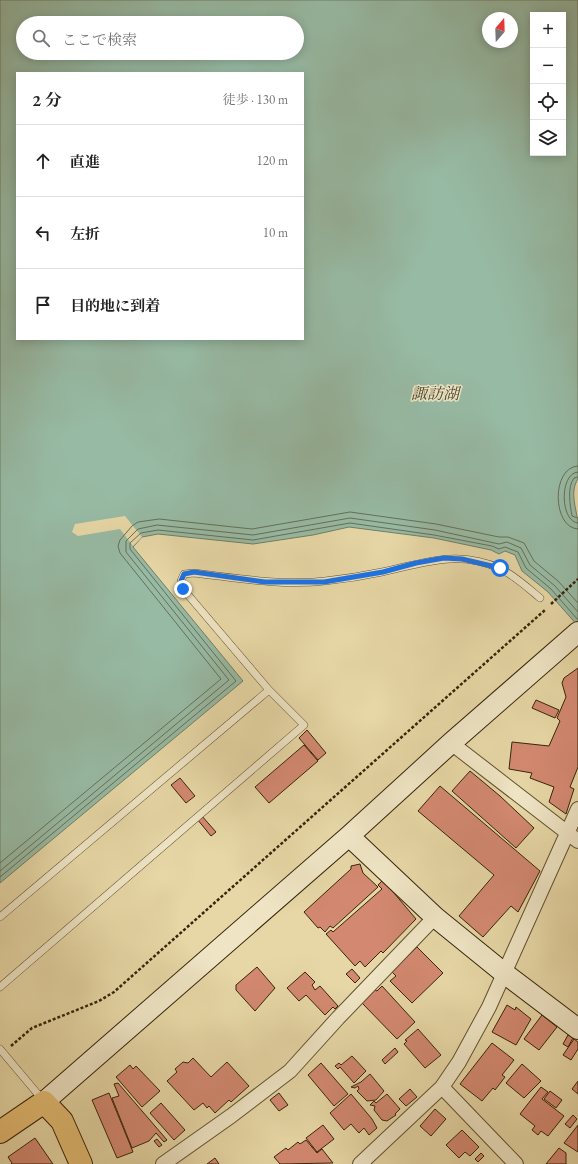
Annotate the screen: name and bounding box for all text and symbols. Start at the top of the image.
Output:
north arrow [482,12,518,48]
map controls [530,12,566,156]
button: + [530,12,566,48]
search box [16,16,304,60]
icon: search [30,27,52,49]
text: ここで検索 [62,30,137,49]
button: − [530,48,566,84]
button: locate [530,84,566,120]
text: 2 分 [32,89,62,111]
text: 徒歩 · 130 m [223,91,288,108]
button: layers [530,120,566,156]
icon: ahead [32,150,54,172]
text: 直進 [70,152,100,171]
text: 120 m [257,152,288,169]
icon: left [32,222,54,244]
text: 左折 [70,224,100,243]
text: 10 m [263,224,288,241]
icon: arrive [32,294,54,316]
text: 目的地に到着 [70,296,160,315]
water label: 諏訪湖 [411,383,462,404]
route start [491,559,509,577]
route end [174,580,192,598]

